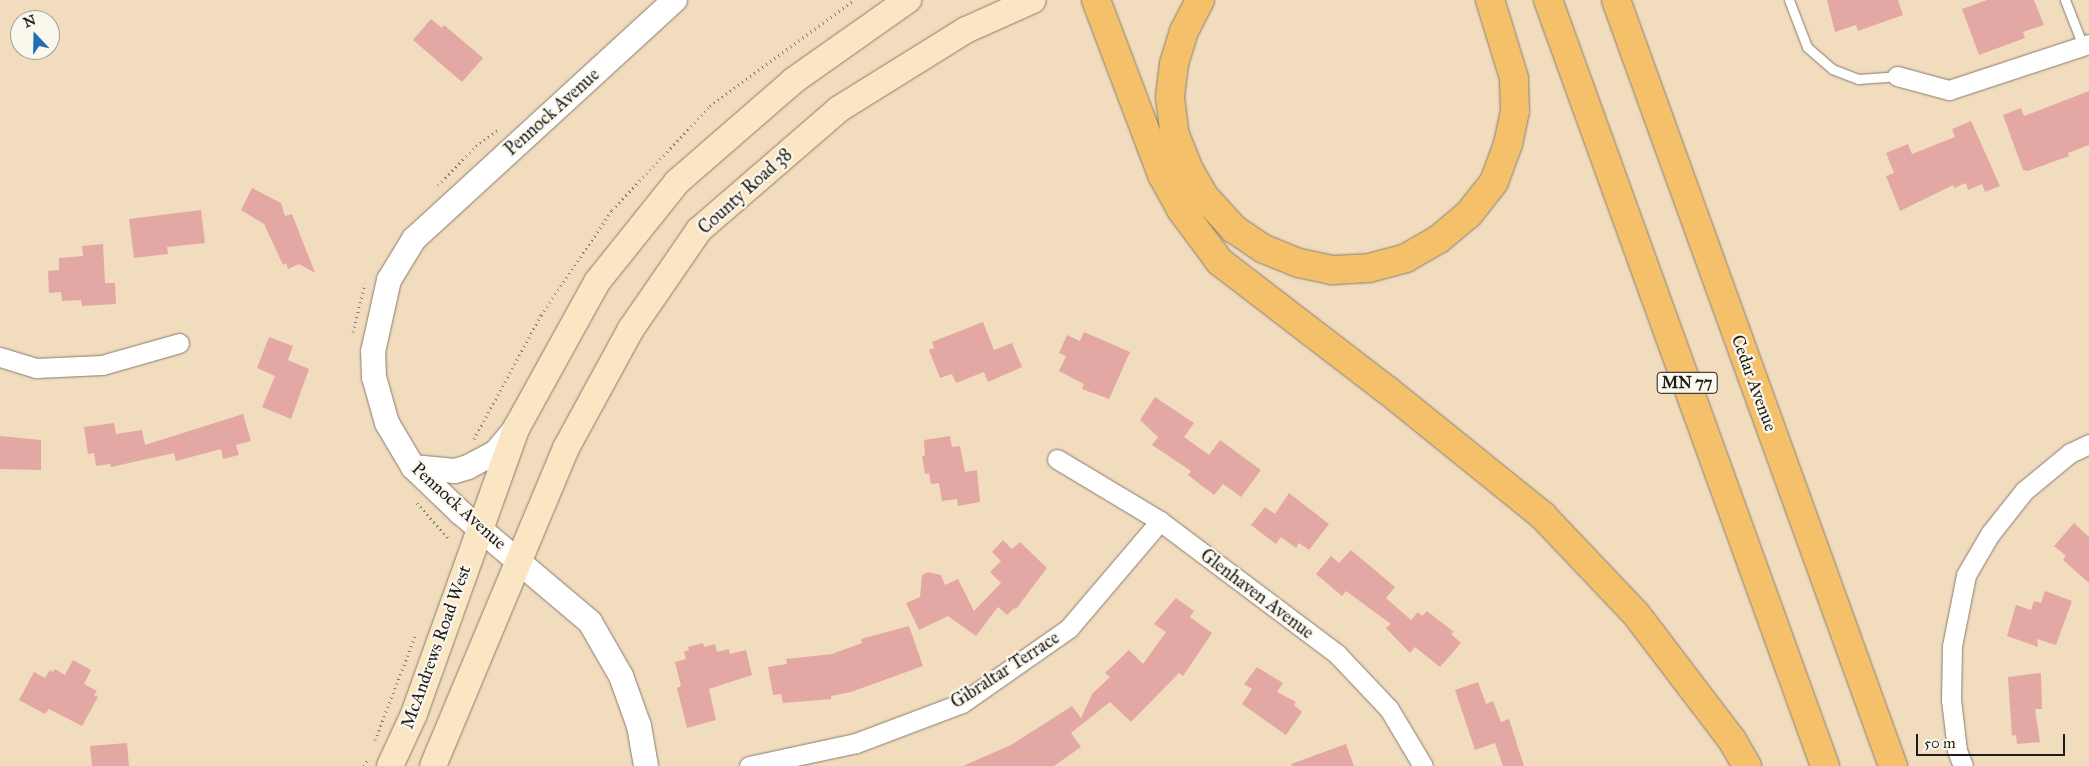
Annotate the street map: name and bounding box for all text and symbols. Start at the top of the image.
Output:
north arrow [10,10,60,60]
text: N [21,11,38,32]
street label: Pennock Avenue [500,64,604,160]
street label: County Road 38 [694,143,796,239]
street label: Cedar Avenue [1727,332,1781,434]
road number: MN 77 [1656,369,1718,396]
street label: Pennock Avenue [407,458,511,554]
street label: Glenhaven Avenue [1196,544,1318,644]
street label: McAndrews Road West [396,562,476,732]
street label: Gibraltar Terrace [947,627,1063,713]
scale bar [1919,724,2068,756]
text: 50 m [1924,734,1956,752]

